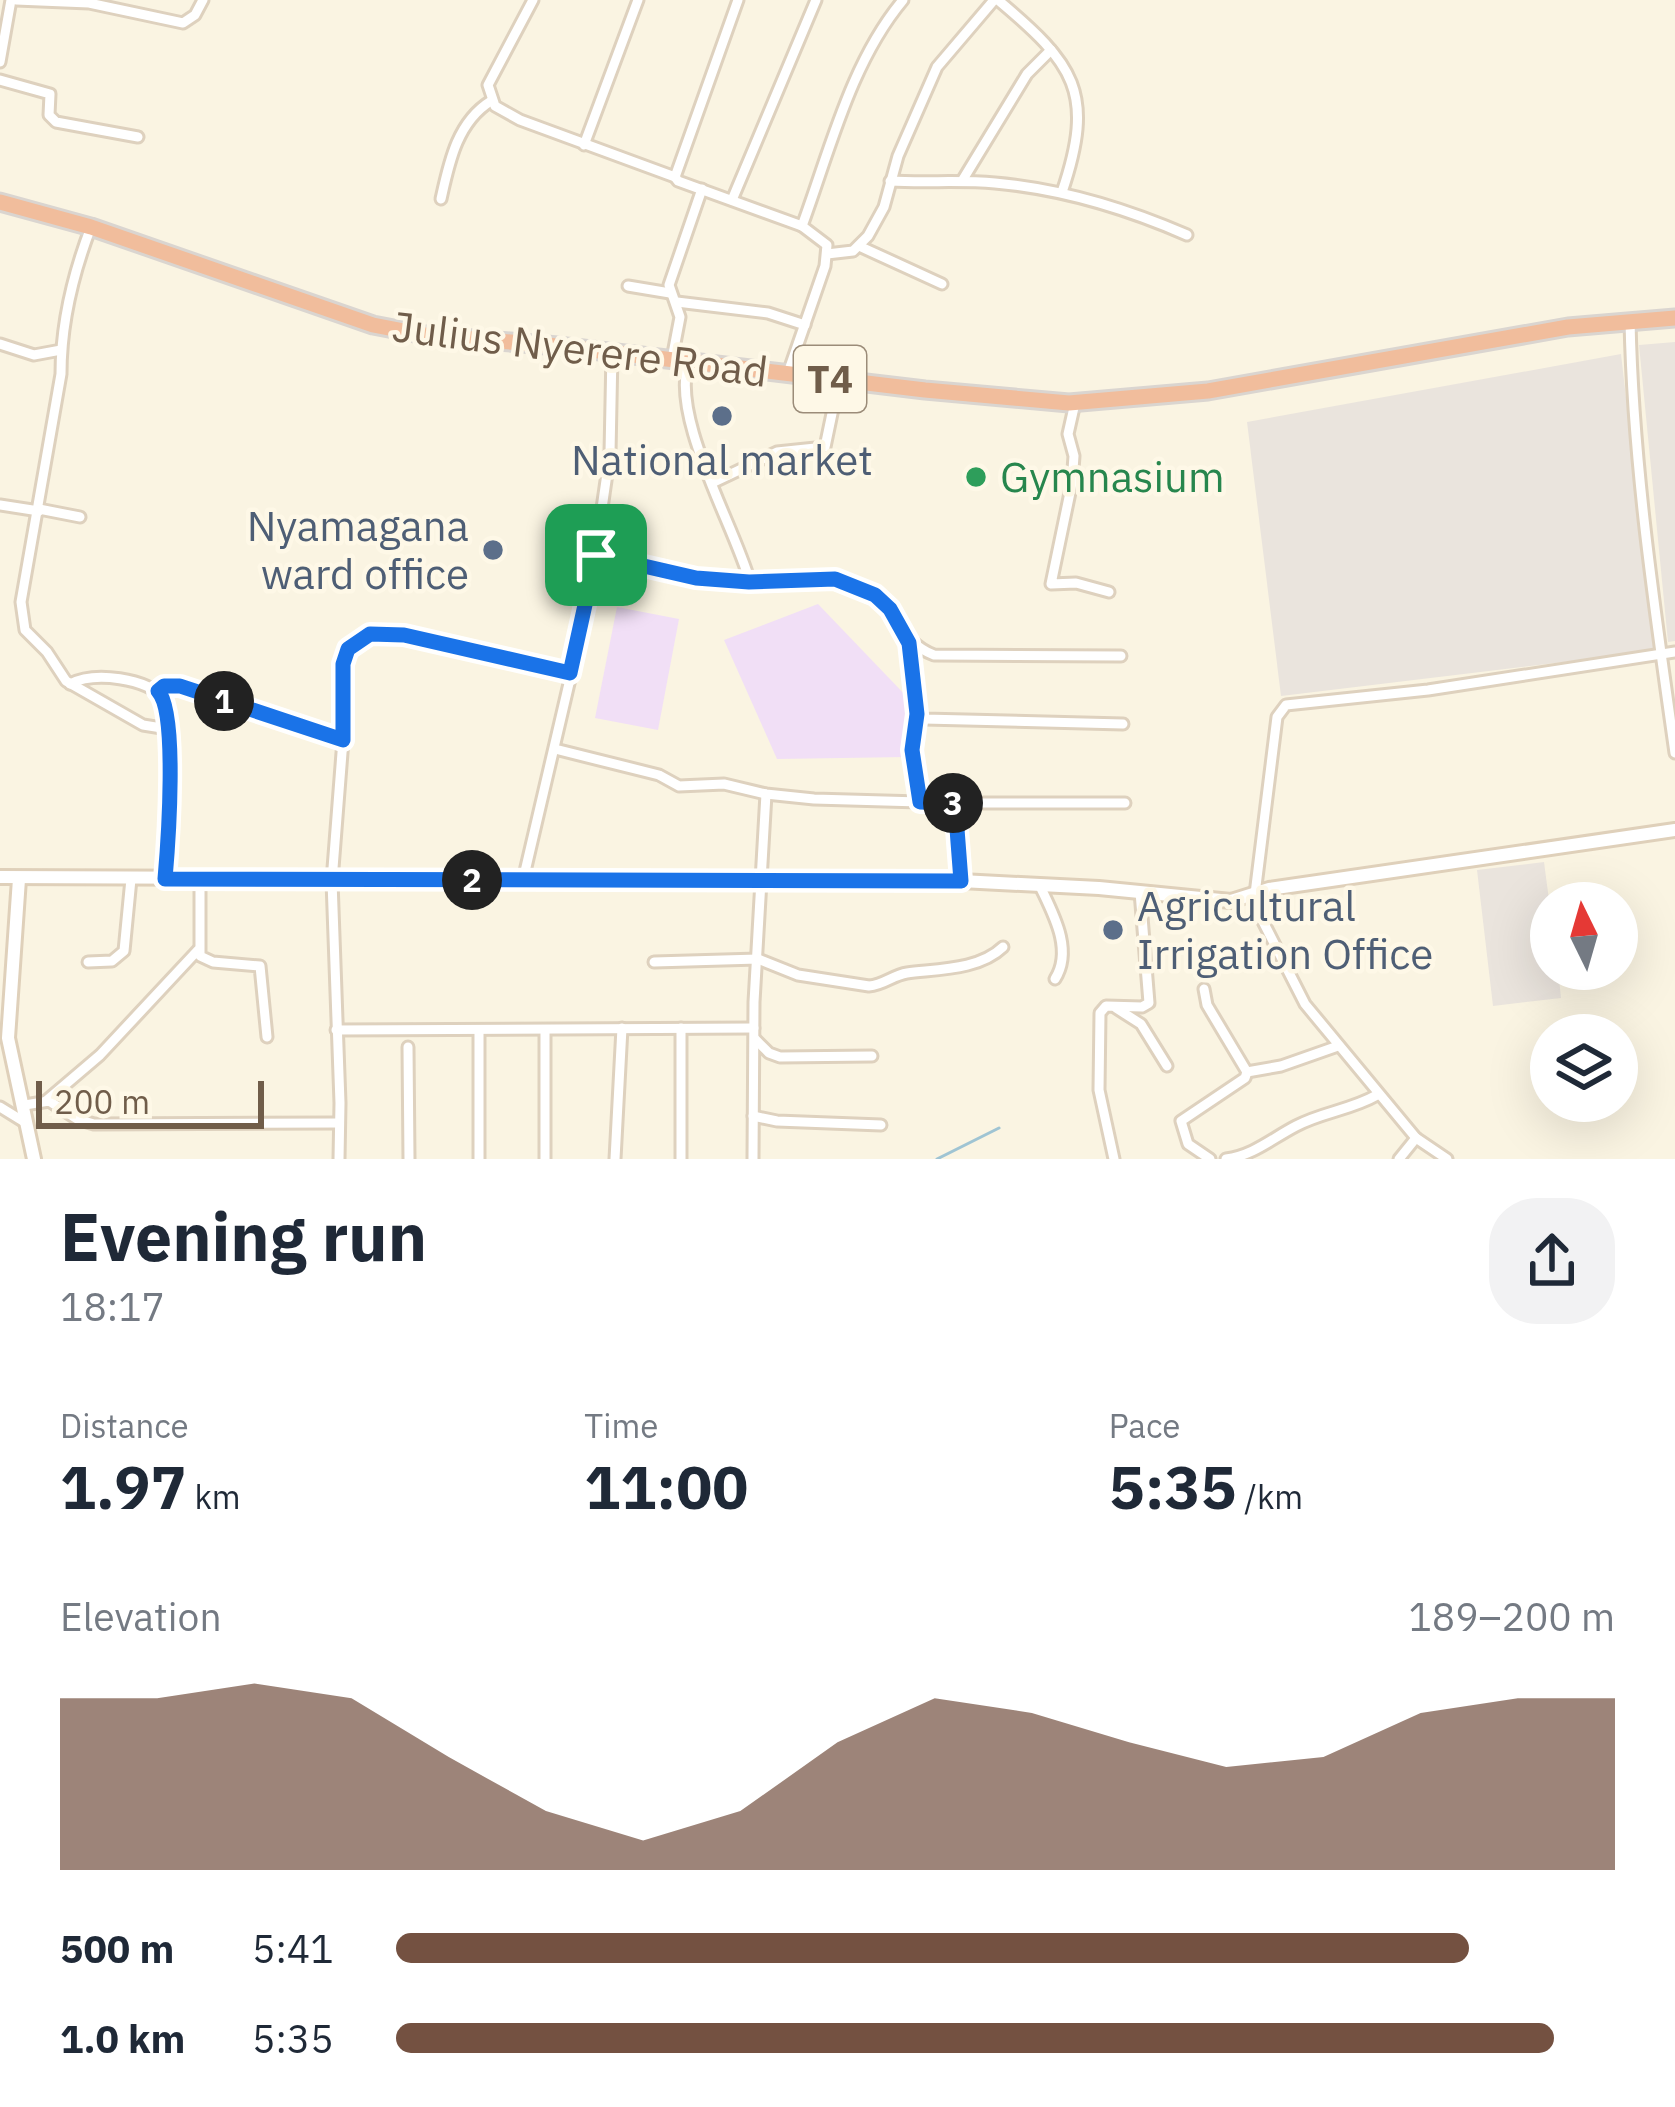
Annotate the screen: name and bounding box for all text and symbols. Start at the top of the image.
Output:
street label: Julius Nyerere Road [389,298,771,399]
road number: T4 [794,346,866,412]
marker: National market [709,403,735,429]
place label: National market [571,432,873,487]
place label: Gymnasium [1000,449,1225,504]
marker: Gymnasium [963,464,989,490]
place label: Nyamagana ward office [247,498,469,601]
pin [545,504,647,606]
icon: arrive [563,522,629,588]
marker: Nyamagana ward office [480,537,506,563]
pin: 1 [194,671,254,731]
text: 1 [214,679,234,722]
pin: 3 [923,773,983,833]
text: 3 [943,781,963,824]
pin: 2 [442,850,502,910]
text: 2 [462,858,482,901]
place label: Agricultural Irrigation Office [1137,878,1433,981]
north arrow [1530,882,1638,990]
map controls [1530,882,1638,1122]
marker: Agricultural Irrigation Office [1100,917,1126,943]
button: layers [1530,1014,1638,1122]
scale bar [36,1075,264,1128]
text: 200 m [54,1080,150,1123]
text: Evening run [60,1193,427,1279]
button: share [1489,1198,1615,1324]
text: 18:17 [60,1281,165,1332]
text: Distance [60,1404,189,1447]
text: Time [584,1404,658,1447]
text: Pace [1109,1404,1180,1447]
text: 1.97 [60,1447,187,1526]
text: 11:00 [584,1447,748,1526]
text: 5:35 [1109,1447,1236,1526]
text: km [187,1475,241,1518]
text: /km [1236,1475,1303,1518]
text: Elevation [60,1591,222,1642]
text: 189–200 m [1408,1591,1615,1642]
text: 500 m [60,1923,174,1974]
text: 5:41 [252,1923,334,1974]
text: 1.0 km [60,2013,185,2064]
text: 5:35 [252,2013,334,2064]

